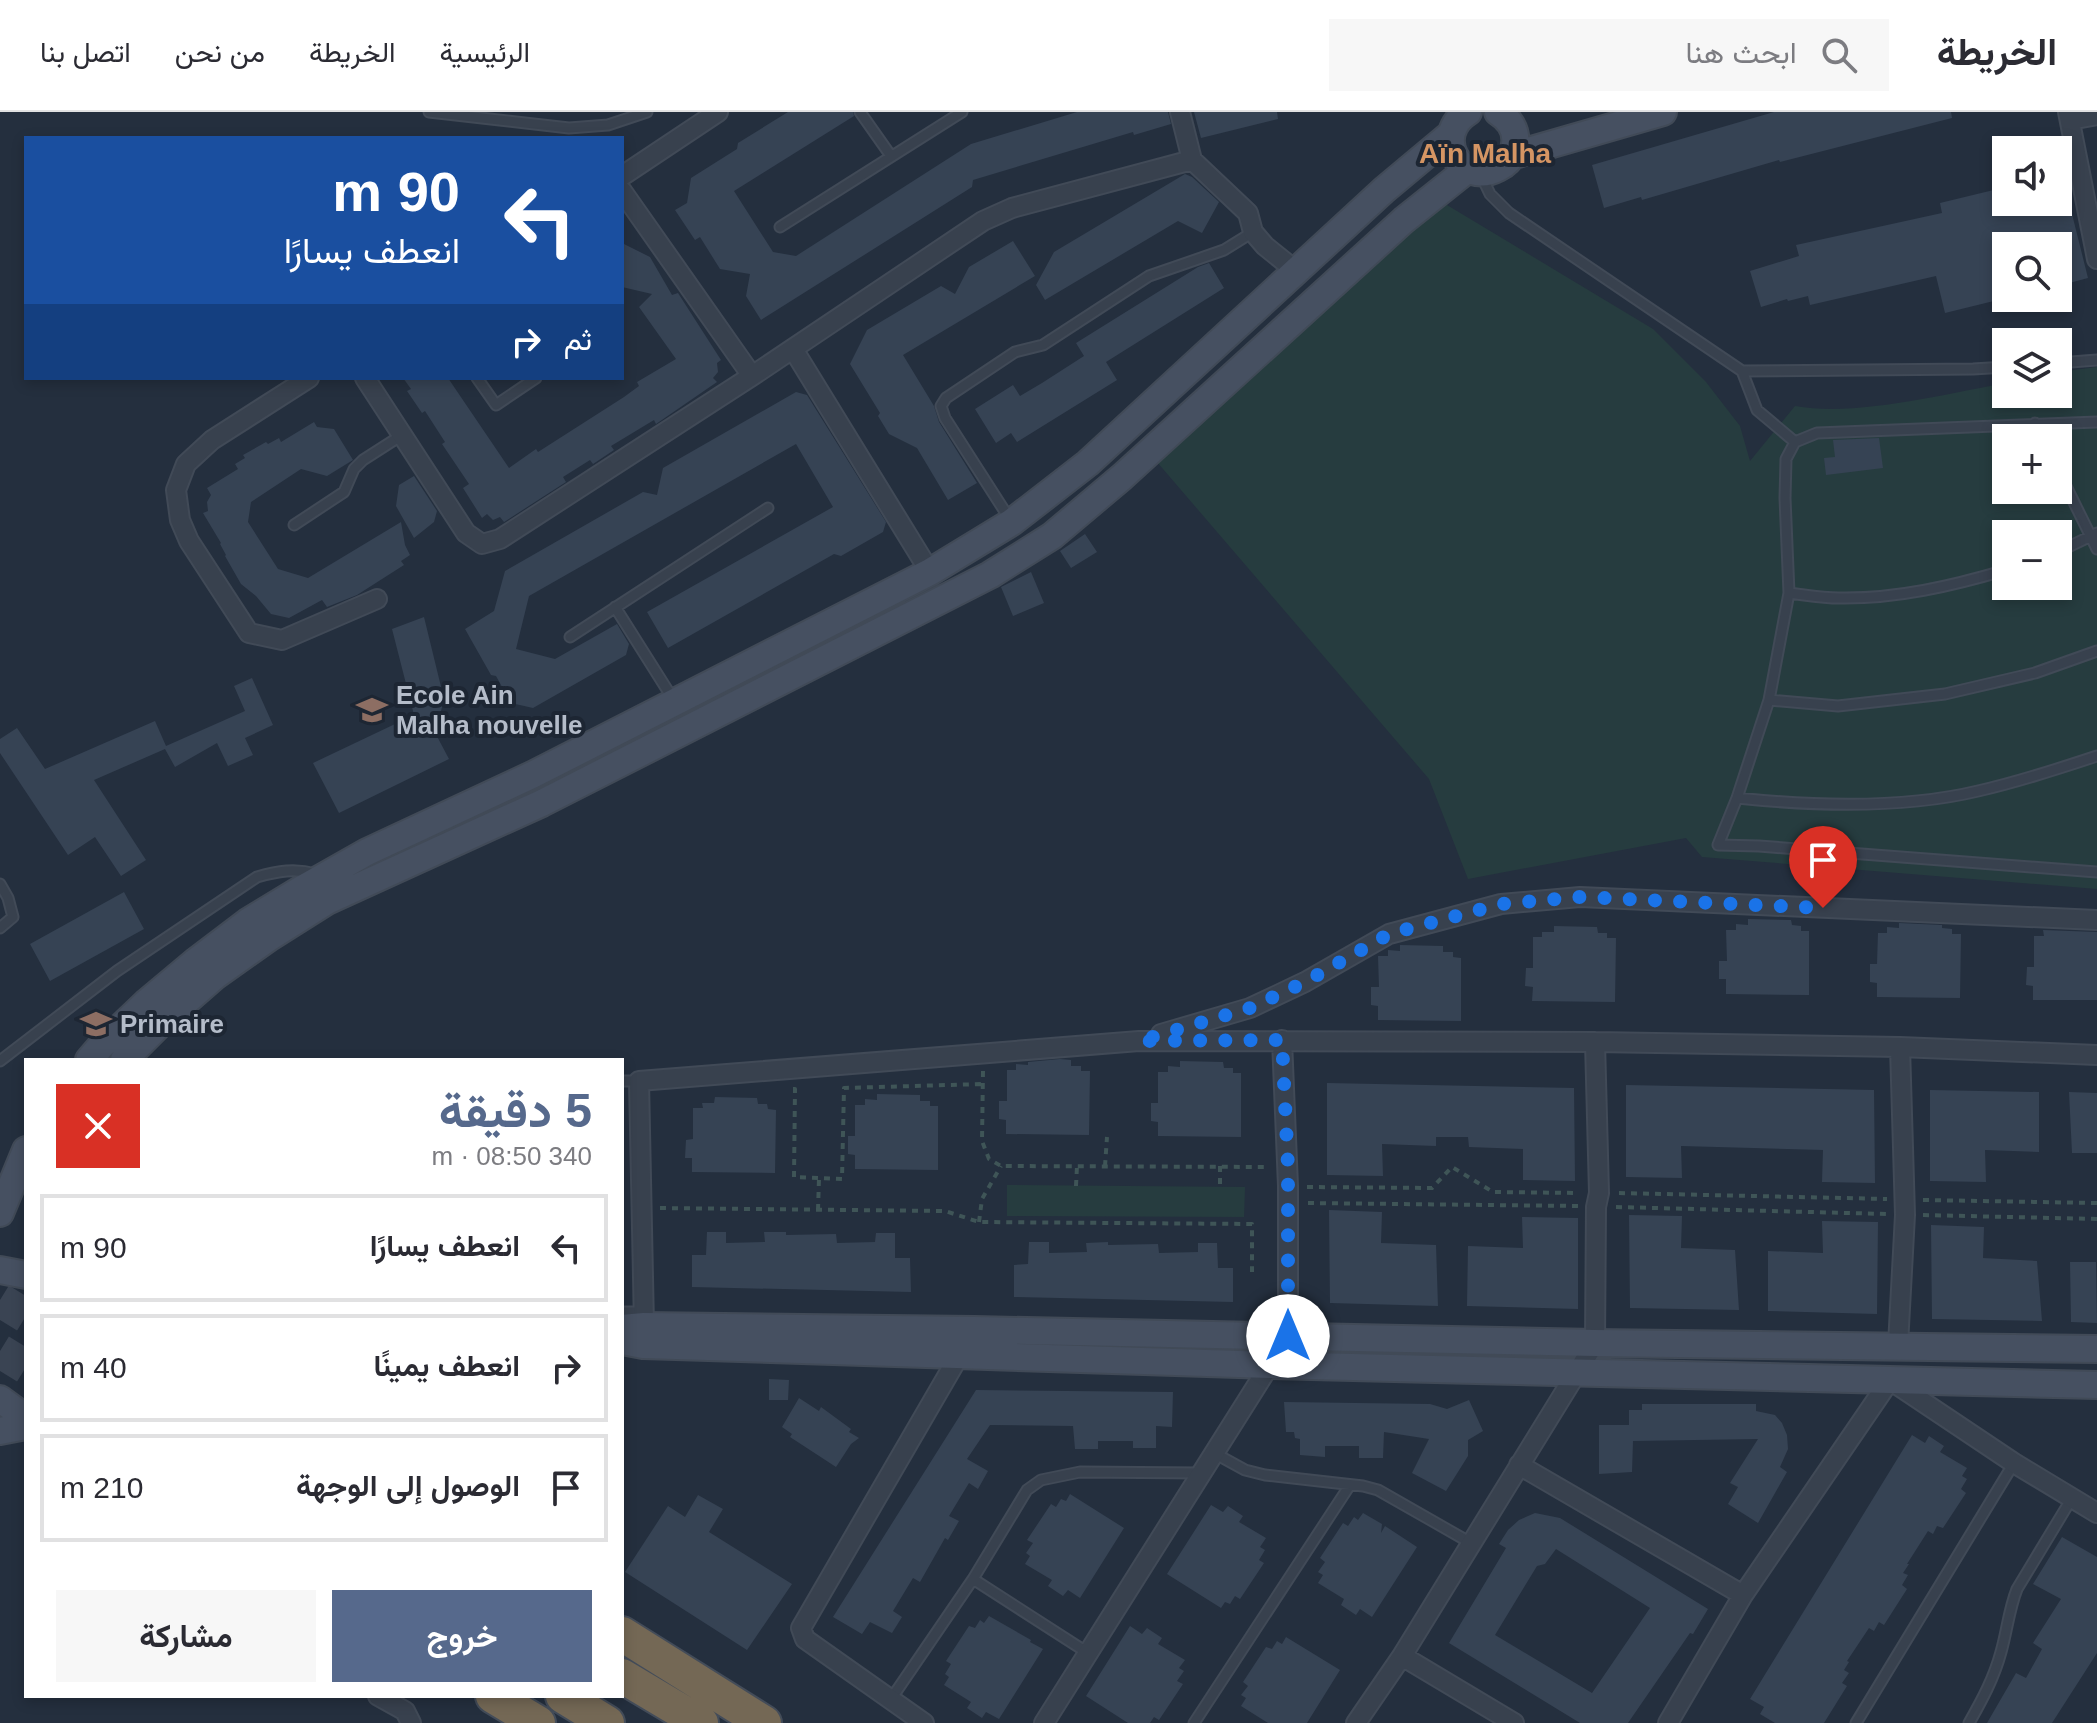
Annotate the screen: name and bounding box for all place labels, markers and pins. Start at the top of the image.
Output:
place label: Ecole Ain Malha nouvelle [396,680,582,740]
school or university icon: Ecole Ain Malha nouvelle [355,693,389,727]
pin [1789,826,1857,908]
school or university icon: Primaire [79,1007,113,1041]
place label: Primaire [120,1009,224,1039]

